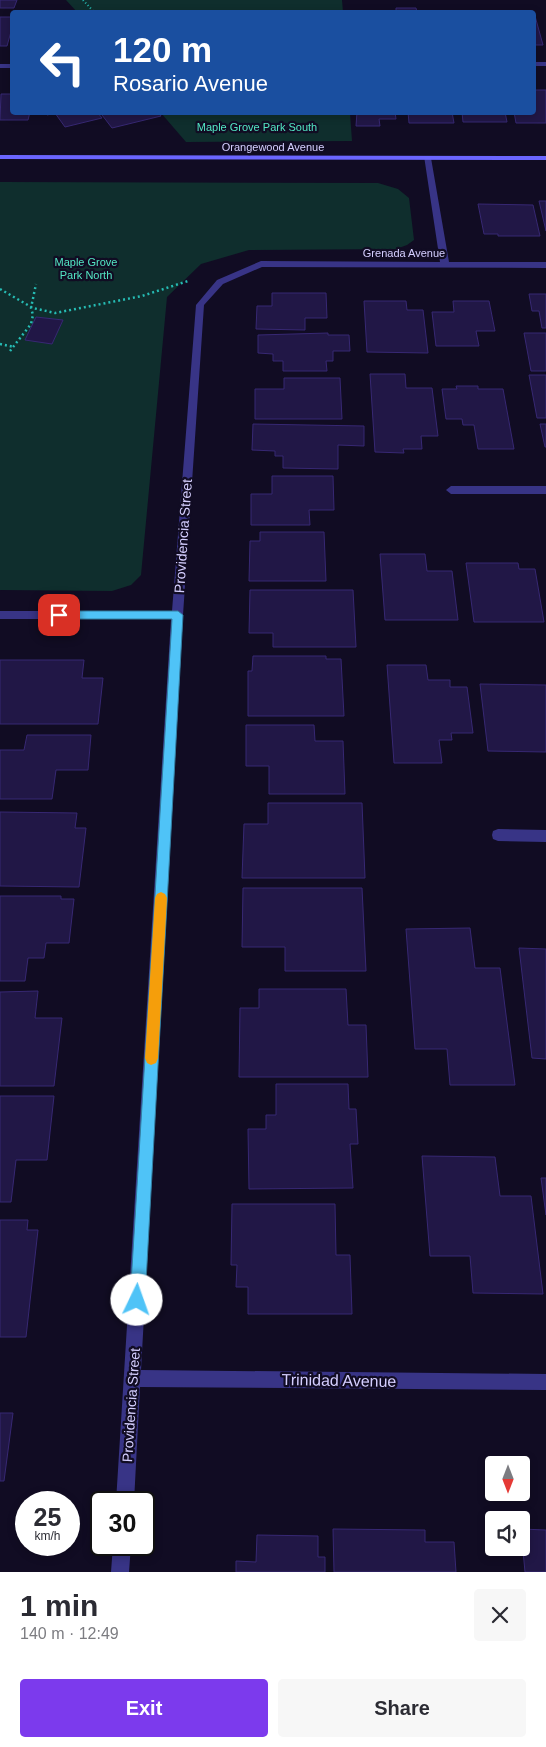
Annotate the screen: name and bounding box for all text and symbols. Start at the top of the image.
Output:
icon: left [30,30,95,95]
text: 120 m [113,30,212,69]
text: Rosario Avenue [113,71,268,96]
park label: Maple Grove Park South [197,121,317,133]
street label: Orangewood Avenue [222,141,324,153]
street label: Grenada Avenue [363,247,445,259]
park label: Maple Grove Park North [55,256,117,281]
street label: Providencia Street [171,478,195,594]
pin [38,594,80,636]
icon: arrive [45,601,73,629]
position arrow [110,1273,162,1325]
street label: Providencia Street [119,1347,143,1463]
street label: Trinidad Avenue [281,1371,397,1390]
north arrow [485,1456,530,1501]
map controls [485,1456,530,1556]
speed limit sign: 30 [90,1491,155,1556]
text: 25 [34,1503,61,1531]
button: sound [485,1511,530,1556]
text: km/h [34,1529,61,1543]
text: 1 min [20,1589,98,1622]
button: close [474,1589,526,1641]
text: 140 m · 12:49 [20,1625,119,1642]
button: Exit [20,1679,268,1737]
button: Share [278,1679,526,1737]

